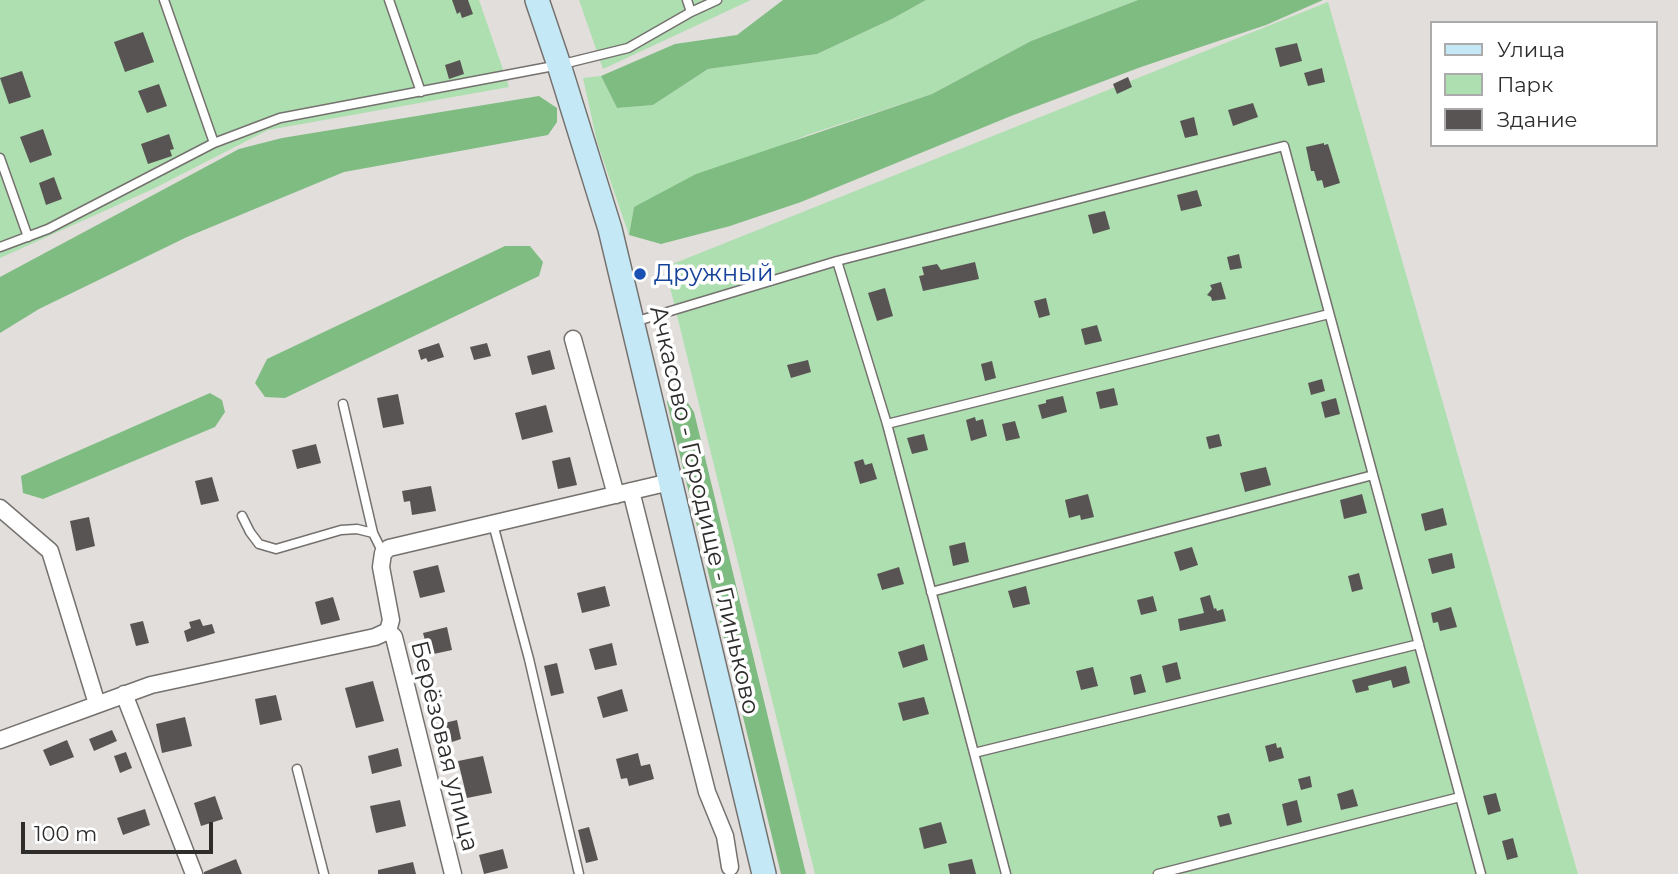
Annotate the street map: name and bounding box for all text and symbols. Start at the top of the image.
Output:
legend [1430,21,1657,147]
text: Улица [1497,37,1565,62]
text: Парк [1497,72,1553,97]
text: Здание [1497,107,1578,132]
place label: Дружный [654,260,773,288]
marker: Дружный [632,266,648,282]
street label: Ачкасово - Городище - Глиньково [643,303,765,717]
street label: Берёзовая улица [404,638,484,854]
scale bar [24,808,217,852]
text: 100 m [34,821,97,846]

